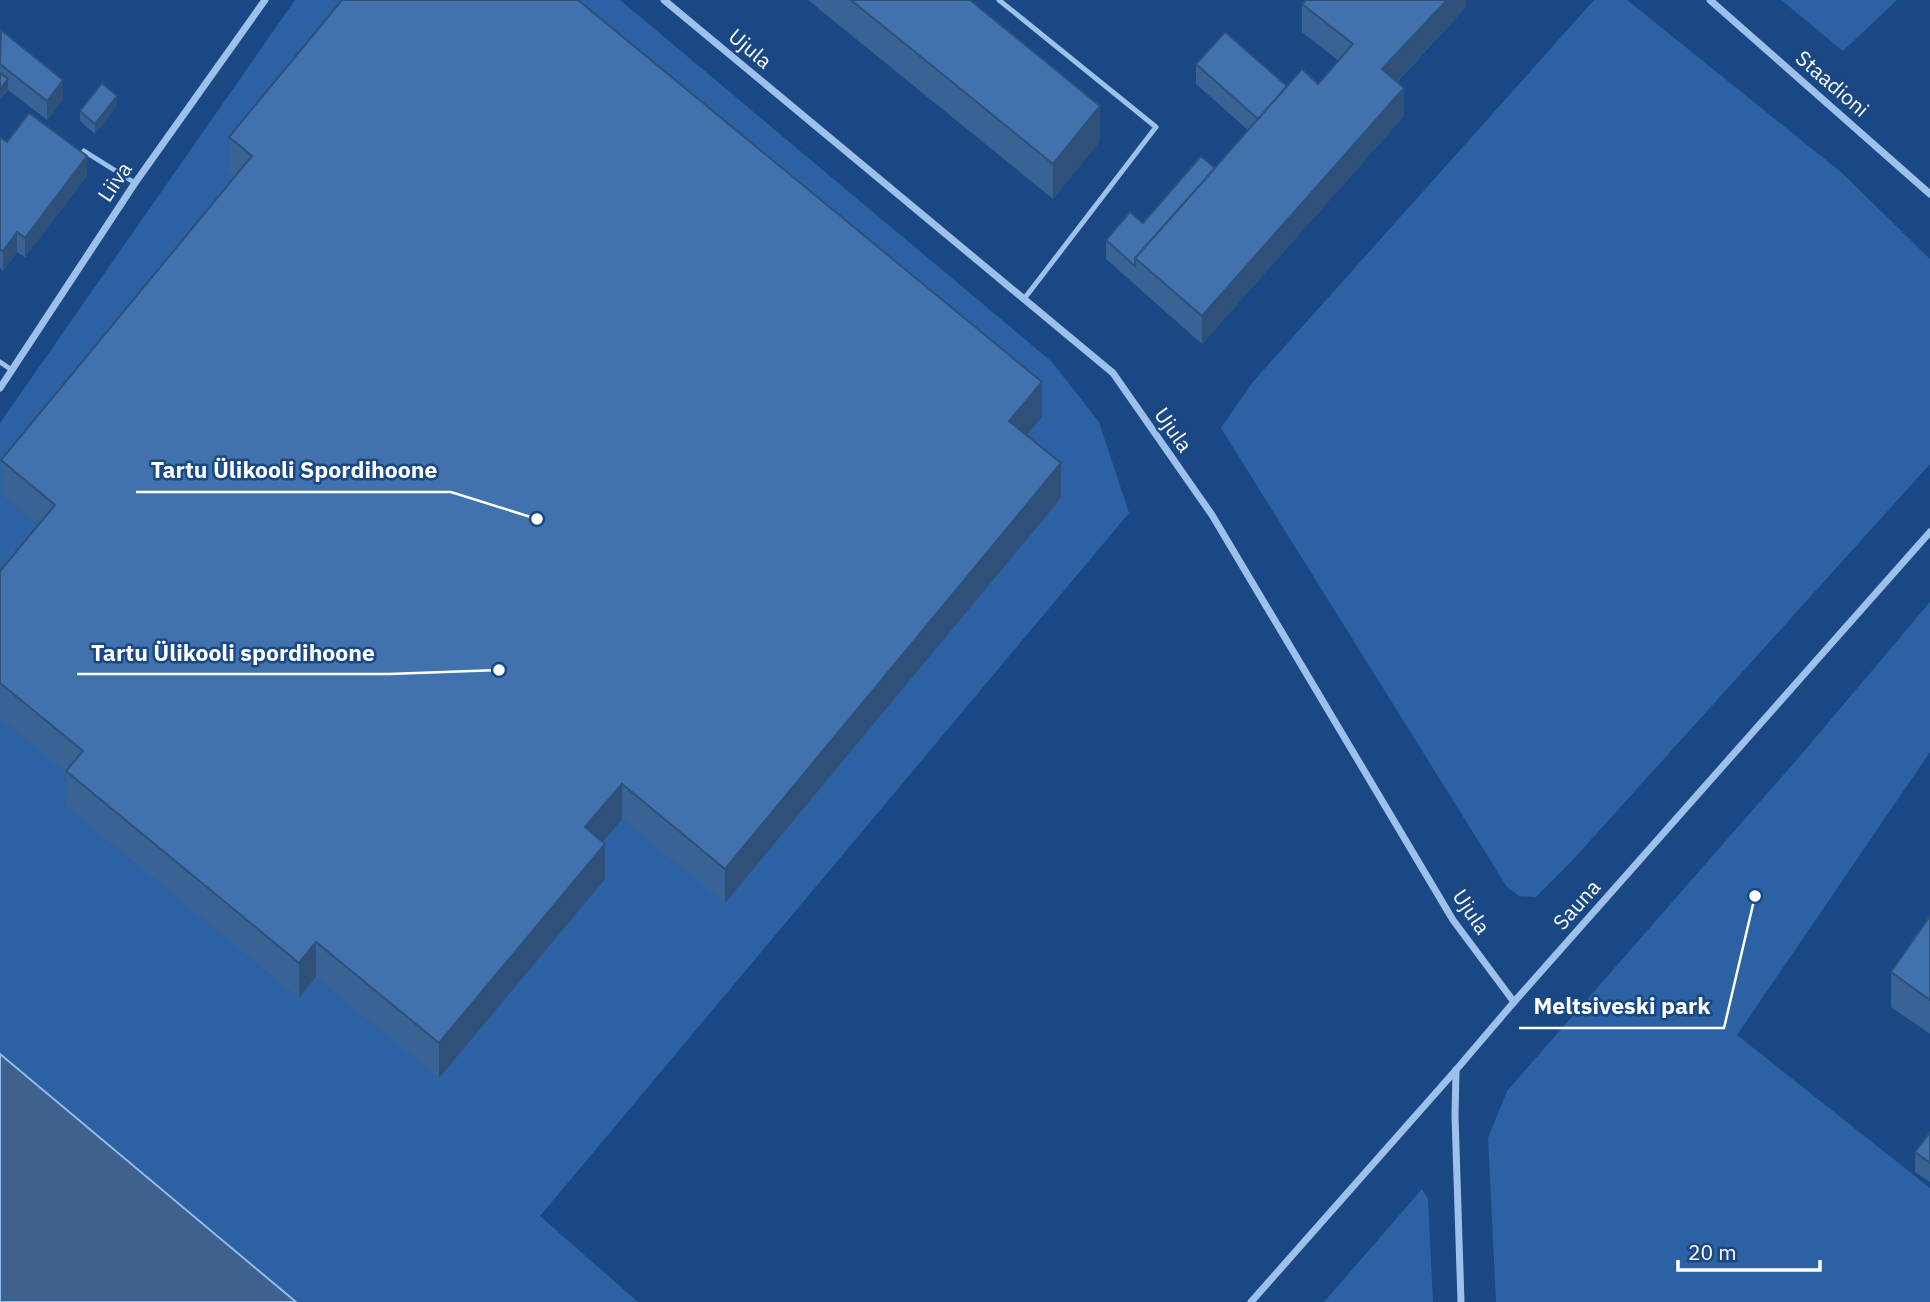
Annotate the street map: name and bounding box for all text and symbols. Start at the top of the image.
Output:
street label: Ujula [723,22,778,74]
street label: Staadioni [1790,44,1875,123]
street label: Liiva [91,156,138,207]
street label: Ujula [1148,402,1199,457]
callout: Tartu Ülikooli Spordihoone [136,448,451,492]
text: Tartu Ülikooli Spordihoone [151,454,437,484]
callout: Tartu Ülikooli spordihoone [77,630,389,674]
text: Tartu Ülikooli spordihoone [91,637,375,667]
street label: Sauna [1546,873,1606,935]
street label: Ujula [1447,884,1497,939]
callout: Meltsiveski park [1519,984,1724,1028]
text: Meltsiveski park [1533,990,1711,1020]
scale bar [1678,1228,1820,1272]
text: 20 m [1688,1238,1737,1266]

